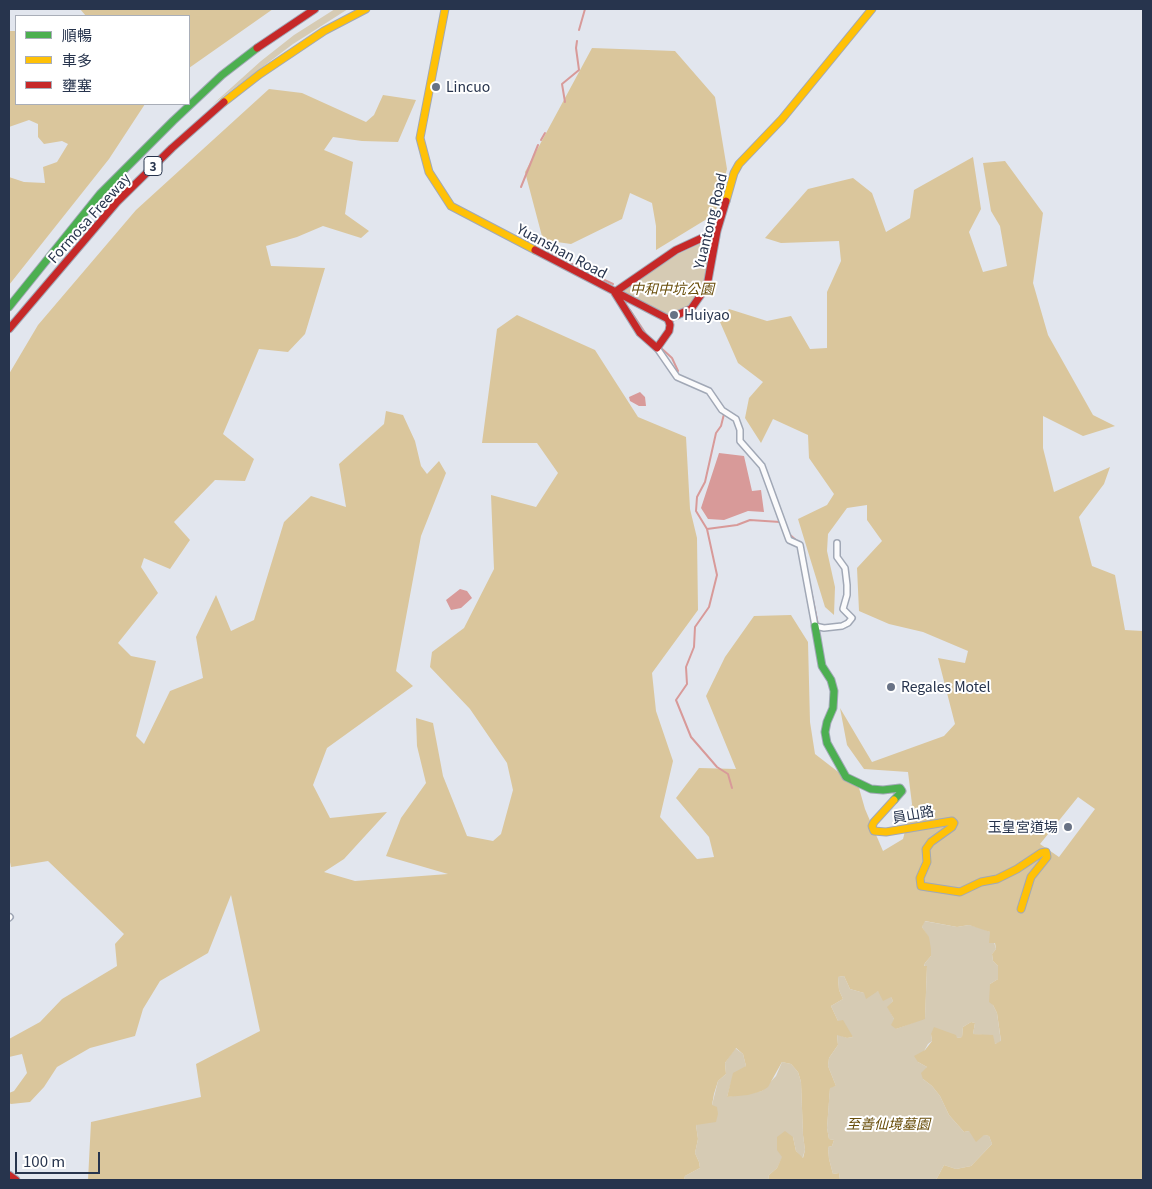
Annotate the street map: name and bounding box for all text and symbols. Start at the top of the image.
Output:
legend [15,15,190,105]
text: 順暢 [62,24,92,45]
text: 車多 [62,49,92,70]
text: 壅塞 [62,74,92,95]
place label: Lincuo [446,79,490,95]
marker: Lincuo [430,81,442,93]
road number: 3 [144,157,162,176]
street label: Formosa Freeway [44,170,134,266]
street label: Yuantong Road [690,171,730,271]
street label: Yuanshan Road [514,220,610,282]
park label: 中和中坑公園 [630,281,714,297]
place label: Huiyao [684,307,730,323]
marker: Huiyao [668,309,680,321]
place label: Regales Motel [901,679,990,695]
marker: Regales Motel [885,681,897,693]
street label: 員山路 [891,802,935,826]
place label: 玉皇宮道場 [988,819,1058,835]
marker: 玉皇宮道場 [1062,821,1074,833]
park label: 至善仙境墓園 [846,1116,930,1132]
scale bar [18,1142,102,1174]
text: 100 m [23,1150,65,1171]

